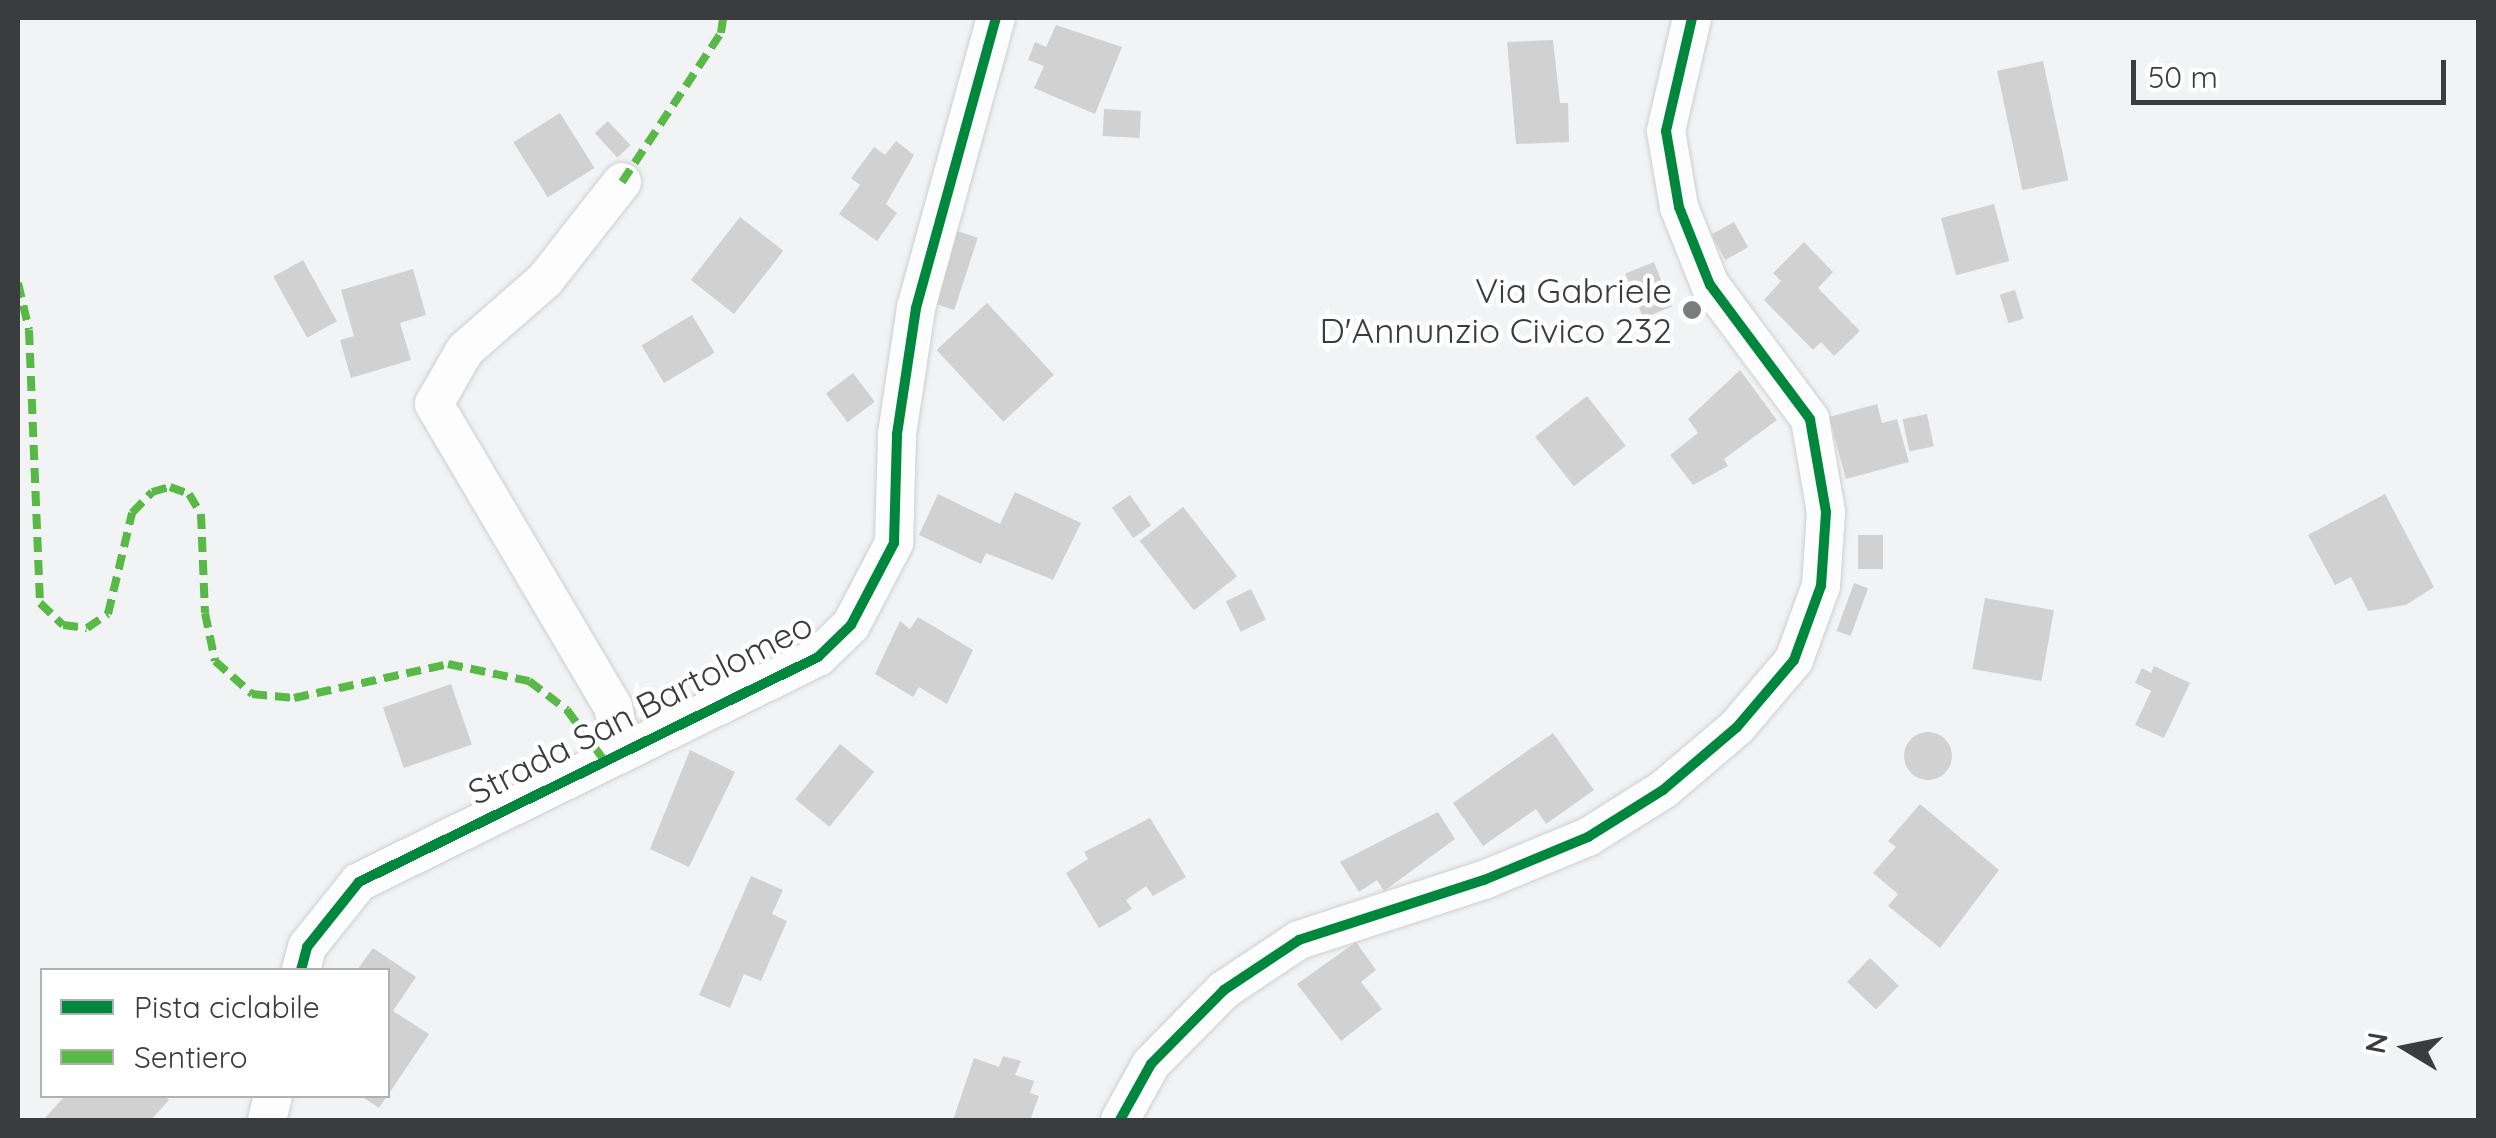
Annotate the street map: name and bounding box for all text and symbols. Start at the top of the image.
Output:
scale bar [2136,40,2451,102]
text: 50 m [2148,58,2218,96]
place label: Via Gabriele D'Annunzio Civico 232 [1320,269,1672,351]
marker: Via Gabriele D'Annunzio Civico 232 [1681,299,1703,321]
street label: Strada San Bartolomeo [461,603,819,813]
legend [40,968,390,1098]
text: Pista ciclabile [134,988,320,1026]
north arrow [2356,998,2456,1098]
text: N [2357,1030,2395,1056]
text: Sentiero [134,1038,248,1076]

